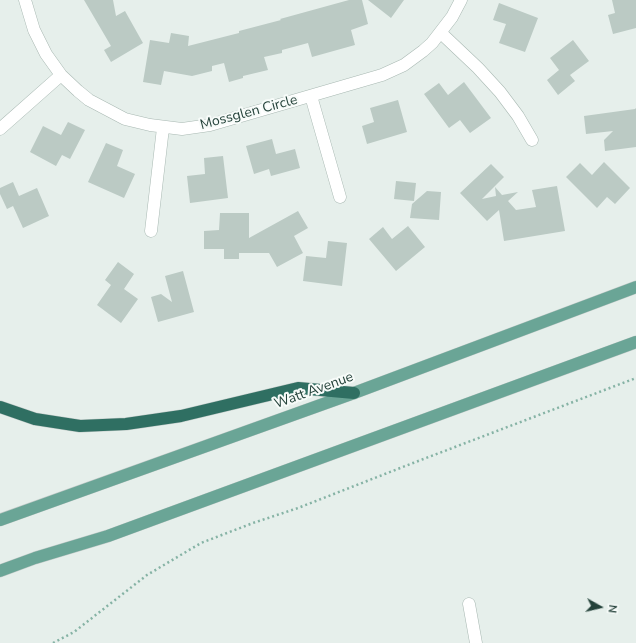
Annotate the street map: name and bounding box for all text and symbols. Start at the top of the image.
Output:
street label: Mossglen Circle [198,92,300,134]
street label: Watt Avenue [272,369,356,413]
north arrow [580,587,620,627]
text: N [604,604,620,614]

